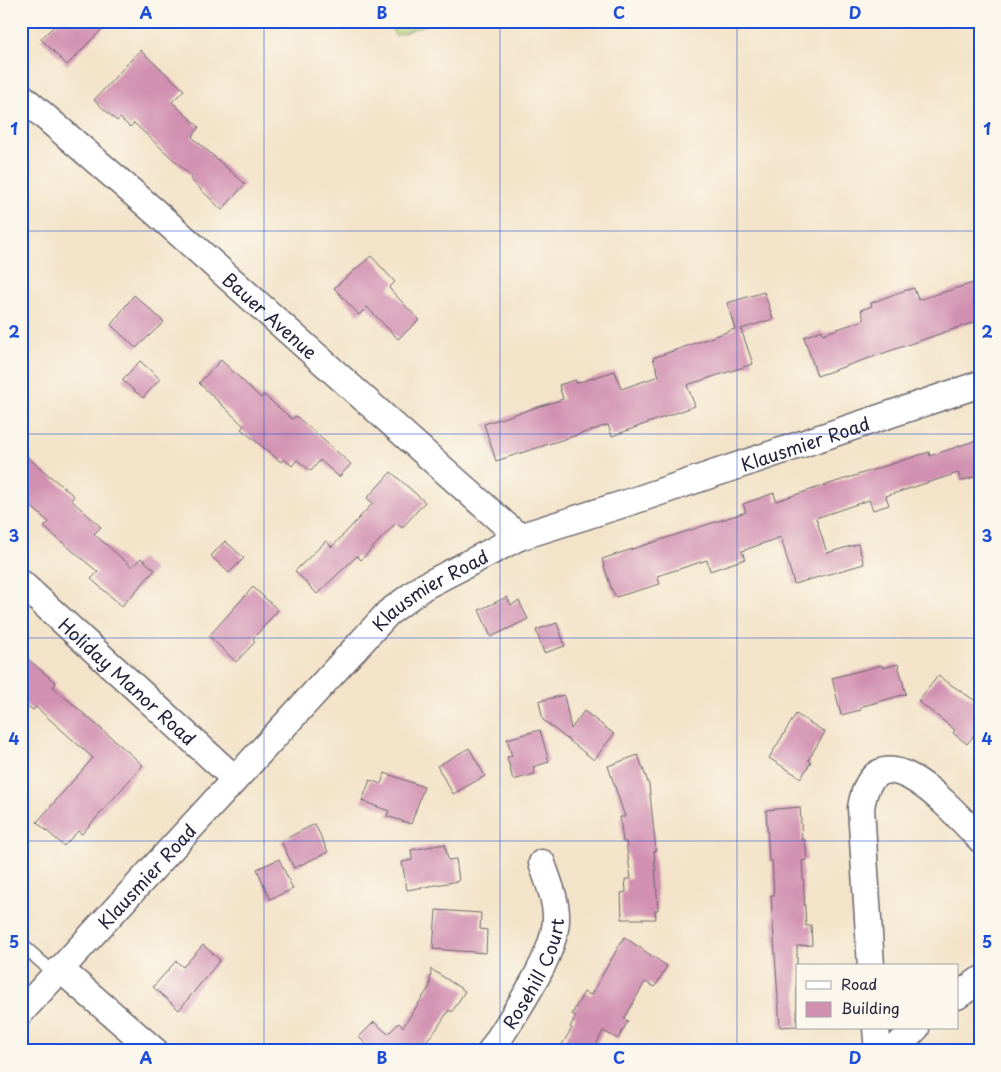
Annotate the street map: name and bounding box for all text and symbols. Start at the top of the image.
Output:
text: A [140,0,153,24]
text: B [377,0,388,24]
text: C [613,0,625,24]
text: D [849,0,861,24]
text: 1 [10,116,18,140]
text: 1 [983,116,991,140]
street label: Bauer Avenue [217,265,324,365]
text: 2 [8,319,20,343]
text: 2 [981,319,993,343]
street label: Klausmier Road [737,409,873,477]
text: 3 [9,523,19,547]
text: 3 [982,523,992,547]
street label: Klausmier Road [365,542,493,636]
street label: Holiday Manor Road [53,611,203,751]
text: 4 [9,726,20,750]
text: 4 [982,726,993,750]
street label: Klausmier Road [91,817,202,934]
street label: Rosehill Court [495,917,570,1034]
text: 5 [9,929,19,953]
text: 5 [982,929,992,953]
legend [796,964,958,1030]
text: Road [841,972,877,995]
text: Building [841,996,900,1019]
text: A [140,1045,153,1069]
text: B [377,1045,388,1069]
text: C [613,1045,625,1069]
text: D [849,1045,861,1069]

